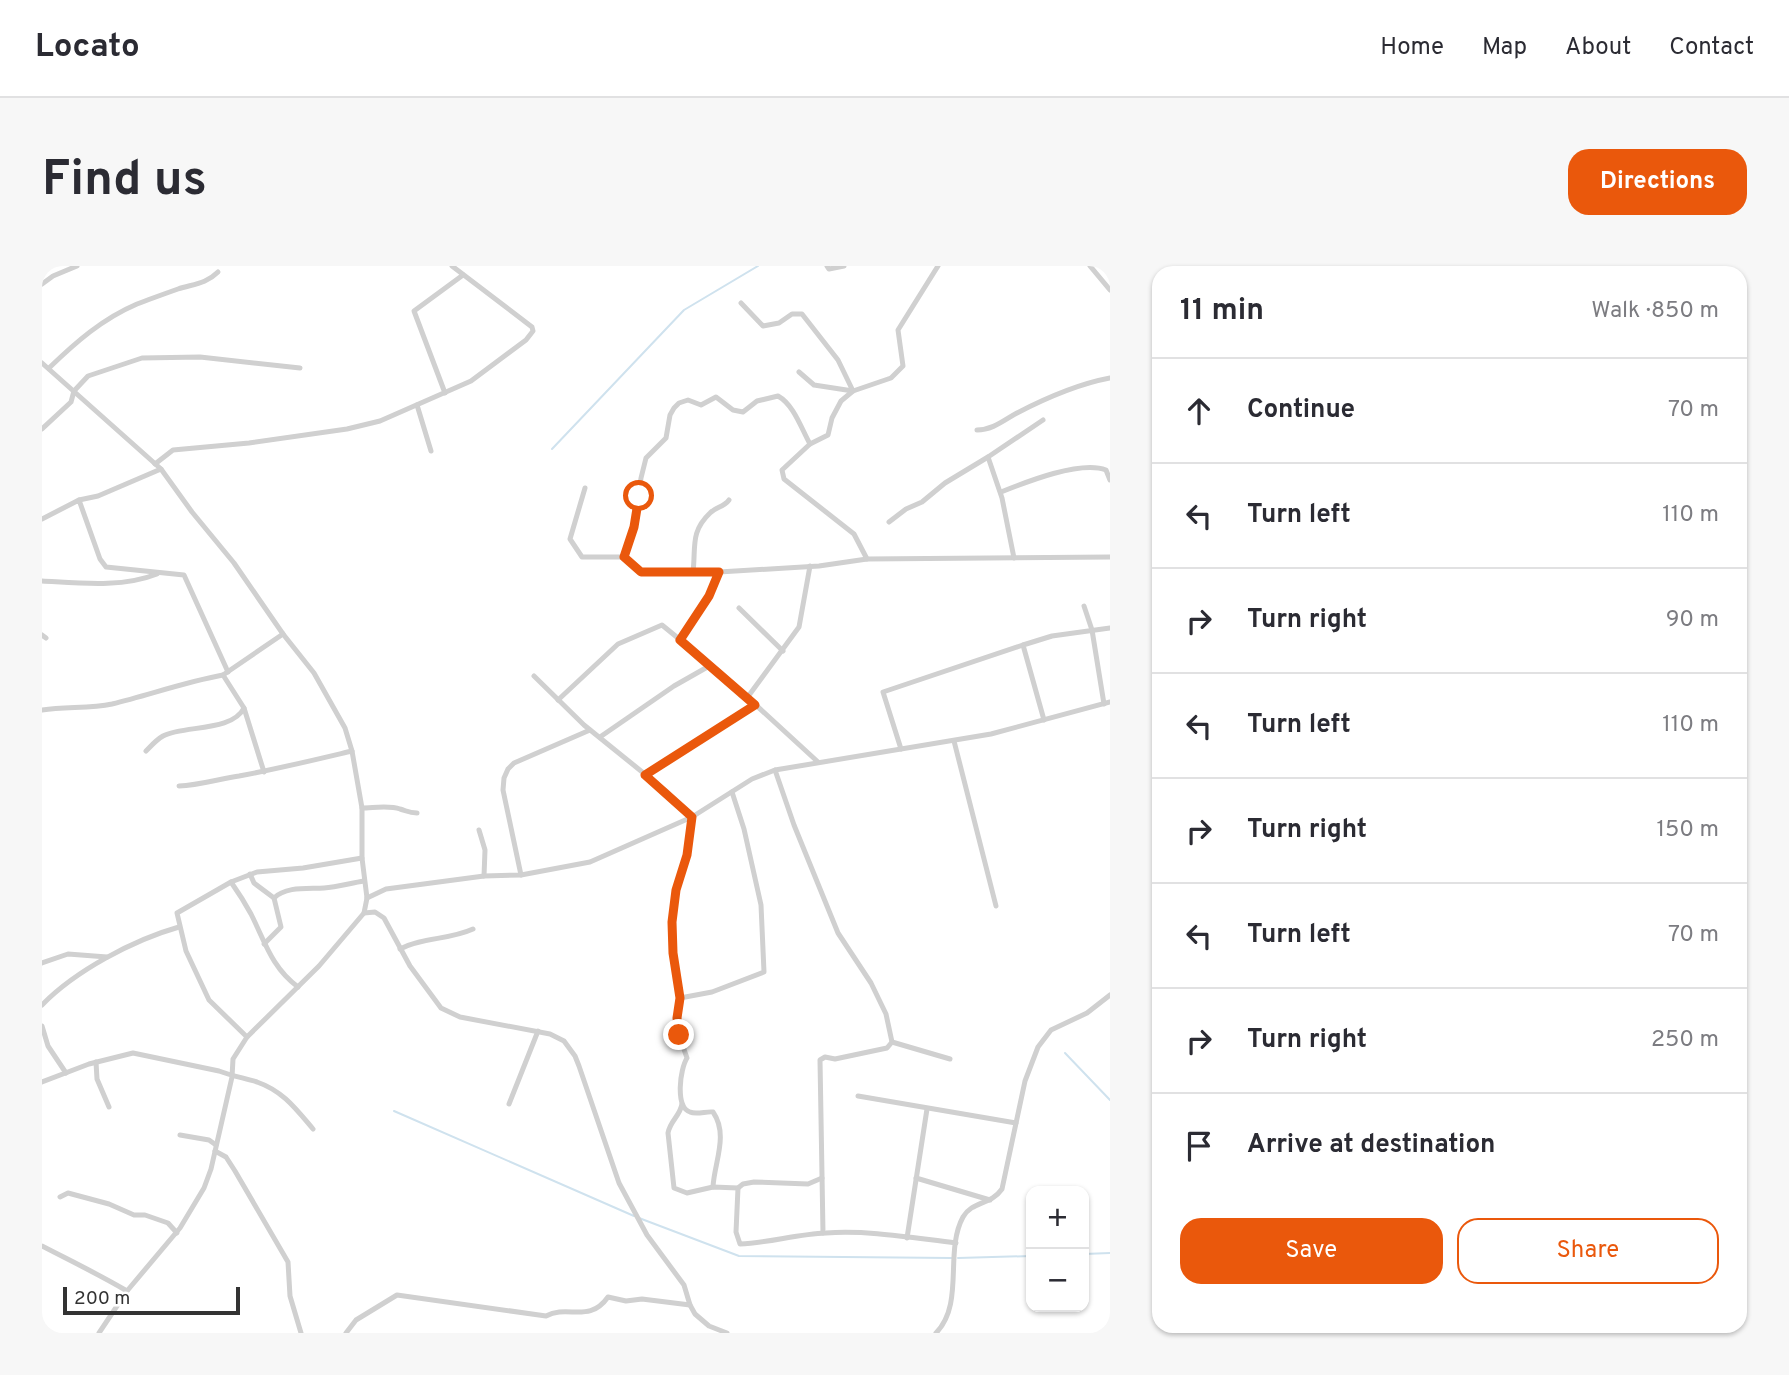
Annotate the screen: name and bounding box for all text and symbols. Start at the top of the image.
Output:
text: Locato [35,27,140,69]
text: Home [1380,33,1444,63]
text: Map [1482,33,1527,63]
text: About [1565,33,1631,63]
text: Contact [1669,33,1754,63]
button: Directions [1568,149,1747,215]
text: Find us [42,151,207,213]
text: 11 min [1180,293,1264,330]
text: Walk · 850 m [1591,297,1719,326]
icon: ahead [1180,392,1218,430]
text: Continue [1247,394,1355,427]
text: 70 m [1668,396,1719,425]
route start [623,480,654,511]
icon: left [1180,497,1218,535]
text: Turn left [1247,499,1351,532]
text: 110 m [1662,501,1719,530]
icon: right [1180,602,1218,640]
text: Turn right [1247,604,1367,637]
text: 90 m [1666,606,1719,635]
icon: left [1180,707,1218,745]
text: Turn left [1247,709,1351,742]
text: 110 m [1662,711,1719,740]
icon: right [1180,812,1218,850]
text: Turn right [1247,814,1367,847]
text: 150 m [1657,816,1719,845]
icon: left [1180,917,1218,955]
text: Turn left [1247,919,1351,952]
text: 70 m [1668,921,1719,950]
route end [663,1019,694,1050]
icon: right [1180,1022,1218,1060]
text: Turn right [1247,1024,1367,1057]
text: 250 m [1651,1026,1719,1055]
icon: arrive [1180,1127,1218,1165]
text: Arrive at destination [1247,1129,1495,1162]
map controls [1026,1186,1089,1312]
button: + [1026,1186,1089,1249]
button: Save [1180,1218,1443,1284]
button: Share [1457,1218,1719,1284]
button: − [1026,1249,1089,1312]
scale bar [63,1284,240,1316]
text: 200 m [74,1287,130,1311]

